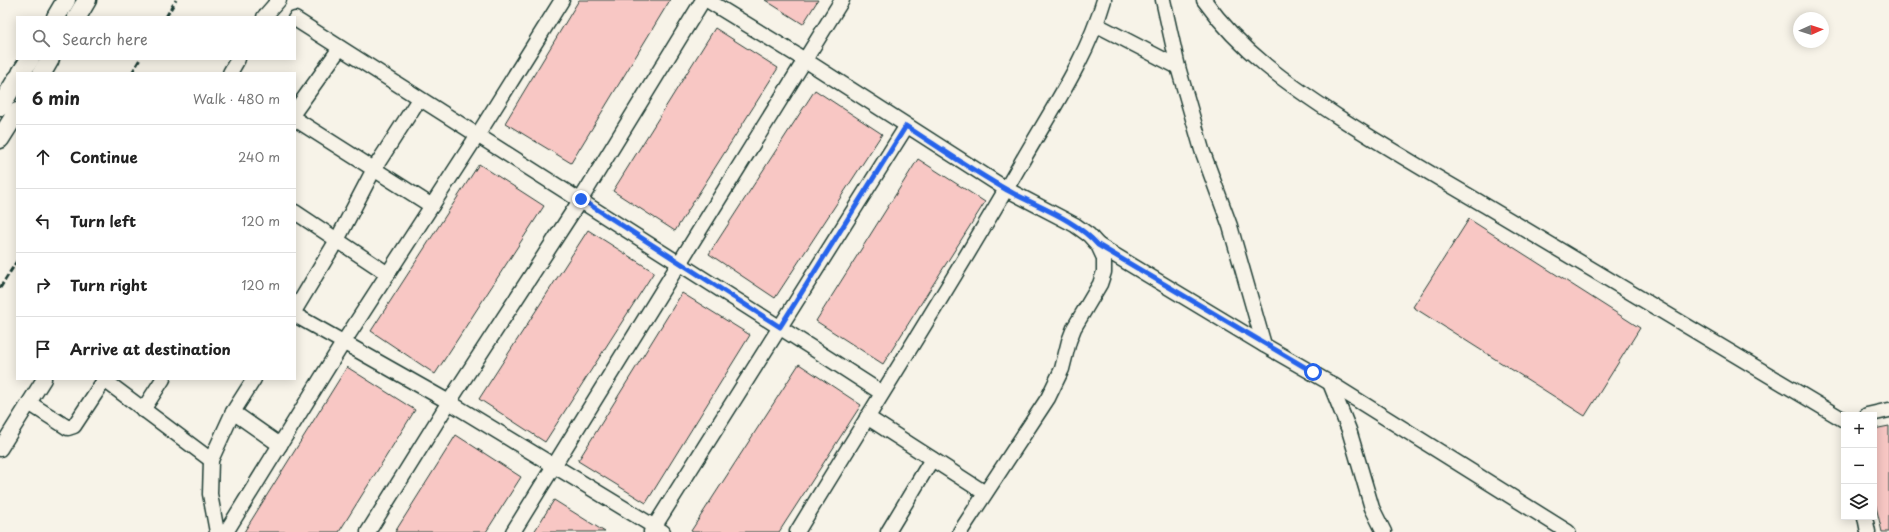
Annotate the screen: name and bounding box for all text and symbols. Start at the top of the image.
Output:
north arrow [1793,12,1829,48]
search box [16,16,296,60]
icon: search [30,27,52,49]
text: Search here [62,27,148,50]
text: 6 min [32,85,80,111]
text: Walk · 480 m [193,89,280,108]
text: Continue [70,145,138,168]
icon: ahead [32,146,54,168]
text: 240 m [238,147,280,166]
route end [572,190,590,208]
text: Turn left [70,209,136,232]
icon: left [32,210,54,232]
text: 120 m [241,211,280,230]
text: Turn right [70,273,147,296]
icon: right [32,274,54,296]
text: 120 m [241,275,280,294]
text: Arrive at destination [70,337,231,360]
icon: arrive [32,338,54,360]
route start [1304,363,1322,381]
map controls [1841,412,1877,520]
button: + [1841,412,1877,448]
button: − [1841,448,1877,484]
button: layers [1841,484,1877,520]

